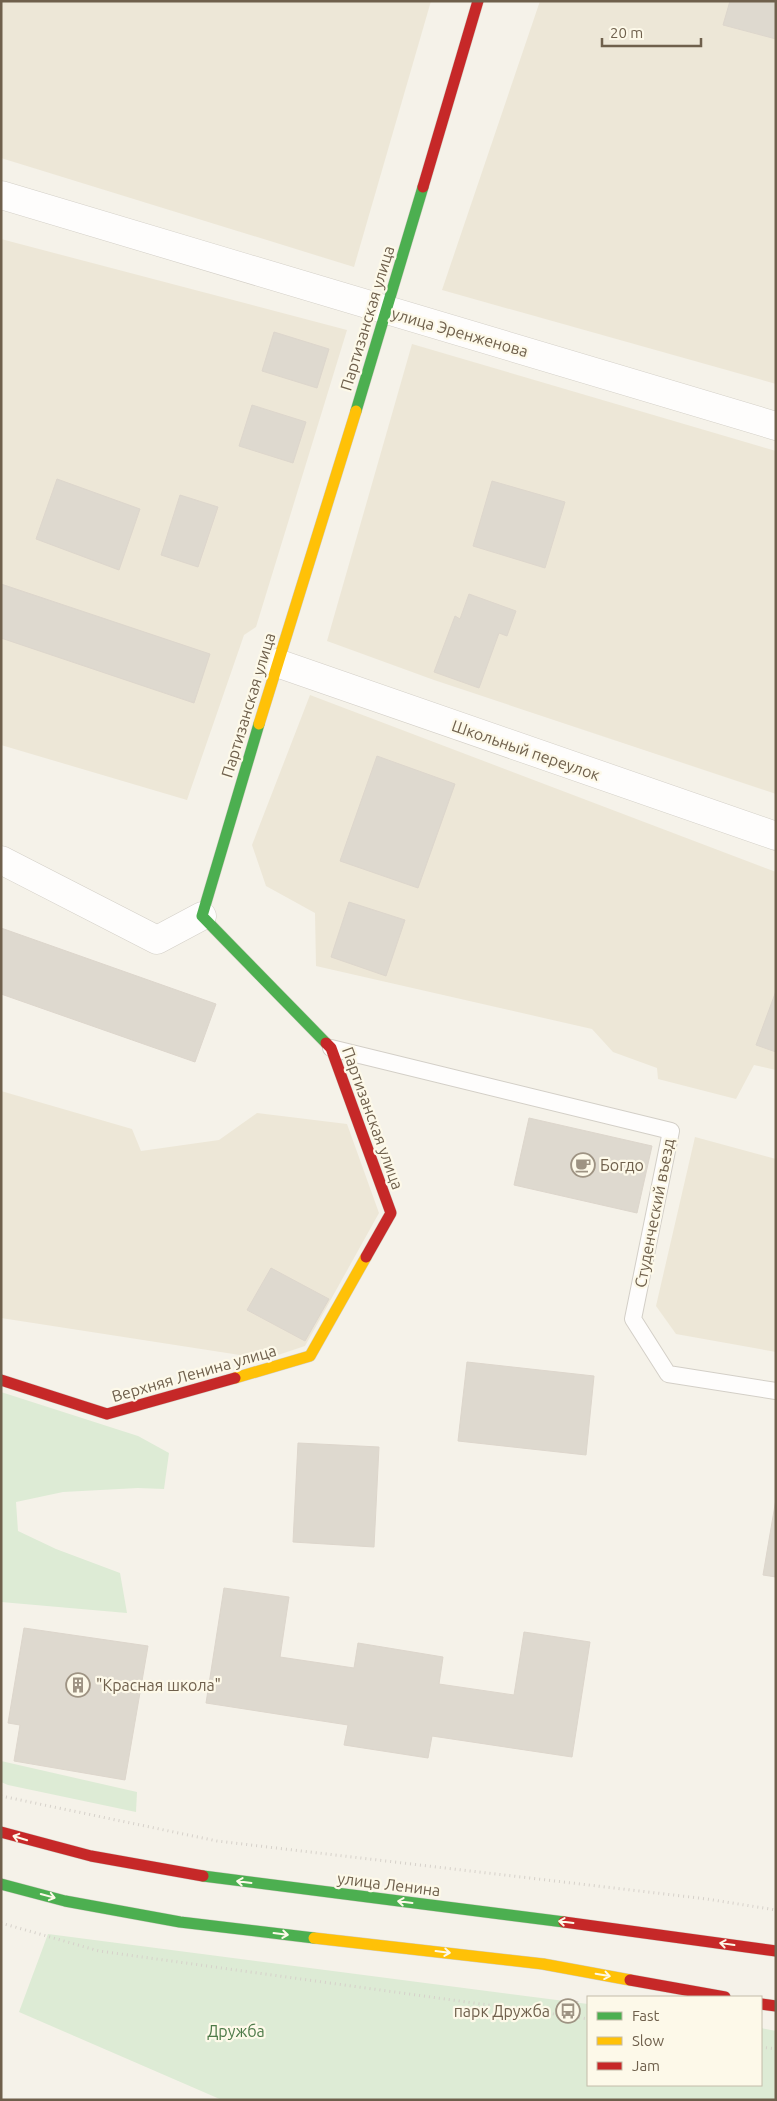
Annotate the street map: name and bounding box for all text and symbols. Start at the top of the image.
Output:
scale bar [602,15,701,47]
text: 20 m [610,24,643,41]
street label: Партизанская улица [336,243,398,393]
street label: улица Эренженова [390,304,530,360]
street label: Партизанская улица [217,630,279,780]
street label: Школьный переулок [450,716,602,784]
street label: Партизанская улица [339,1044,407,1192]
street label: Студенческий въезд [631,1137,677,1289]
cafe icon: Богдо [570,1152,596,1178]
place label: Богдо [600,1156,644,1174]
street label: Верхняя Ленина улица [110,1341,278,1405]
building icon: "Красная школа" [65,1672,91,1698]
place label: "Красная школа" [96,1676,221,1694]
one-way arrow [13,1833,29,1843]
street label: улица Ленина [336,1869,442,1899]
one-way arrow [236,1877,252,1887]
one-way arrow [40,1892,56,1902]
one-way arrow [398,1897,414,1907]
one-way arrow [559,1917,575,1927]
one-way arrow [273,1929,289,1939]
one-way arrow [720,1939,736,1949]
one-way arrow [434,1947,450,1957]
one-way arrow [595,1971,611,1981]
legend [587,1996,762,2086]
bus stop icon: парк Дружба [555,1998,581,2024]
place label: парк Дружба [454,2002,550,2020]
text: Fast [632,2007,660,2024]
park label: Дружба [207,2022,265,2040]
text: Slow [632,2032,665,2049]
text: Jam [632,2057,660,2074]

